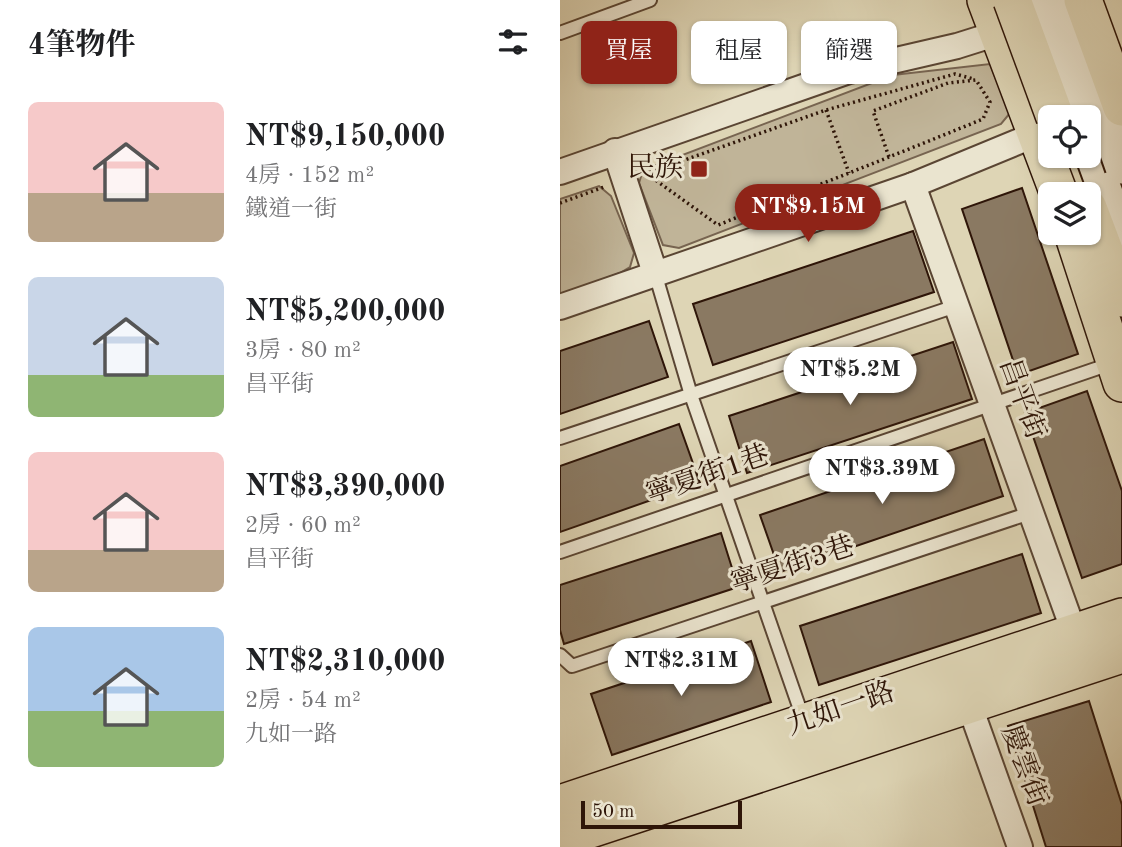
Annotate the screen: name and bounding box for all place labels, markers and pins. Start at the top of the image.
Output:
place label: 民族 [627,152,683,183]
marker: 民族 [689,159,709,179]
pin: NT$9.15M [736,184,880,244]
pin: NT$5.2M [785,348,915,407]
pin: NT$3.39M [810,447,954,506]
pin: NT$2.31M [609,638,753,698]

